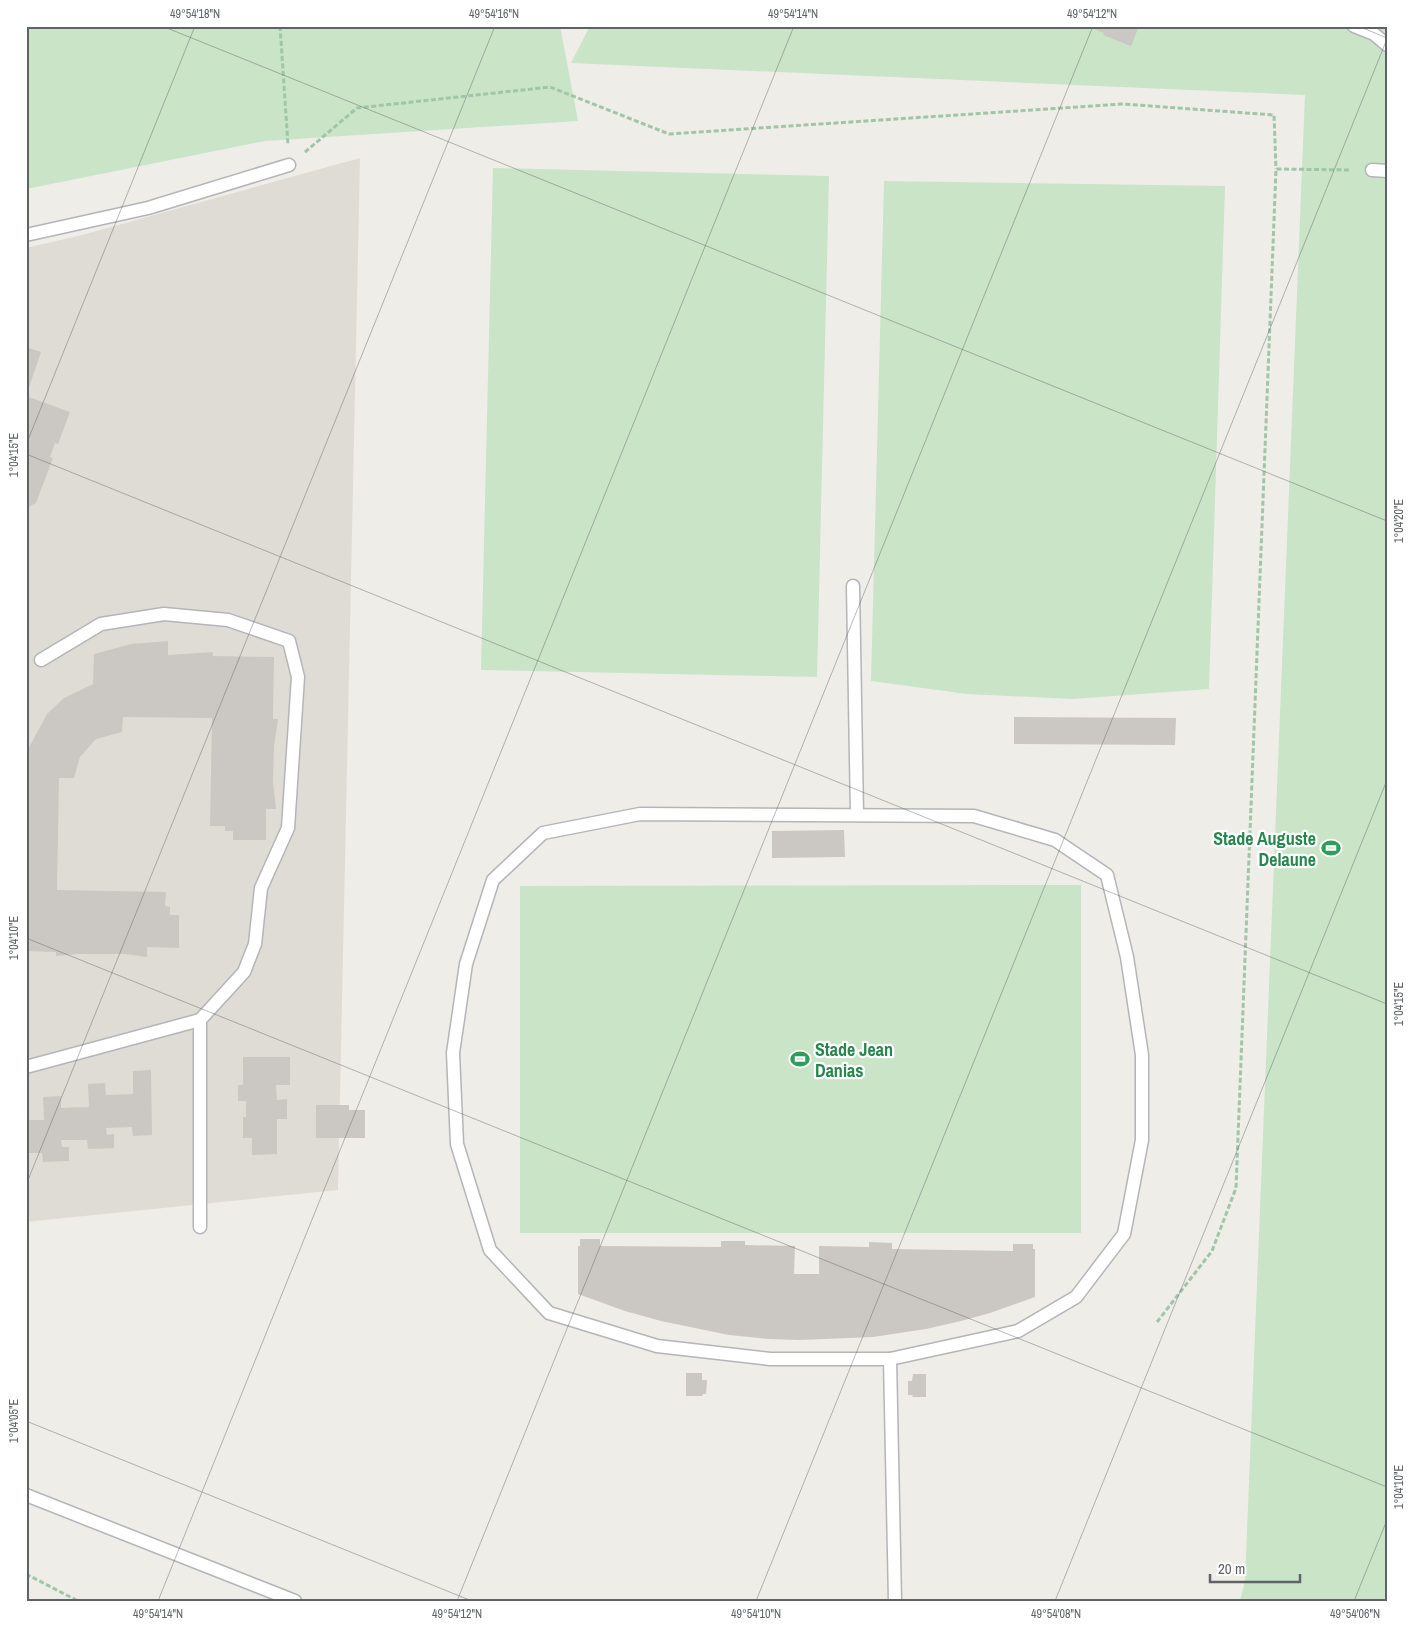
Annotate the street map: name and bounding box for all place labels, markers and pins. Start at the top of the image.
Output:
place label: Stade Auguste Delaune [1213,826,1316,872]
sports icon: Stade Auguste Delaune [1320,837,1342,859]
place label: Stade Jean Danias [815,1037,893,1083]
sports icon: Stade Jean Danias [789,1048,811,1070]

